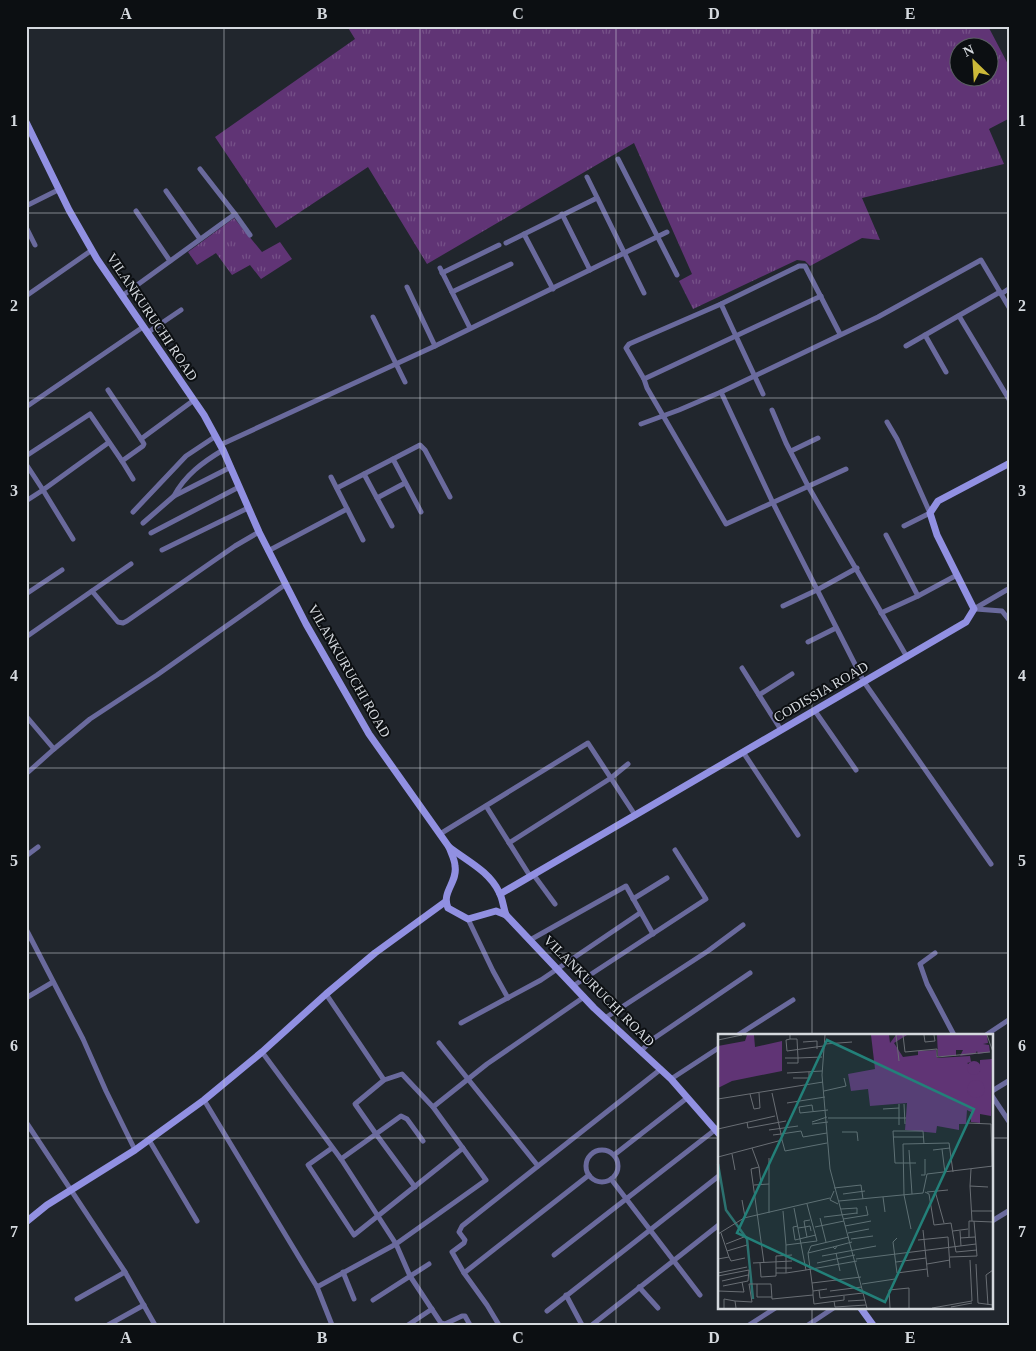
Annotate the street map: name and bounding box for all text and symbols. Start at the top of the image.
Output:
text: A [120,5,132,22]
text: B [317,5,328,22]
text: C [512,5,524,22]
text: D [708,5,720,22]
text: E [905,5,915,22]
north arrow [948,38,998,88]
text: N [961,42,976,60]
text: 1 [10,112,18,129]
text: 1 [1018,112,1026,129]
street label: VILANKURUCHI ROAD [104,250,200,384]
text: 2 [10,297,18,314]
text: 2 [1018,297,1026,314]
text: 3 [10,482,18,499]
text: 3 [1018,482,1026,499]
street label: VILANKURUCHI ROAD [305,602,393,740]
street label: CODISSIA ROAD [771,659,871,725]
text: 4 [10,667,18,684]
text: 4 [1018,667,1026,684]
text: 5 [10,852,18,869]
text: 5 [1018,852,1026,869]
street label: VILANKURUCHI ROAD [540,932,658,1050]
inset map [718,1034,994,1308]
text: 6 [10,1037,18,1054]
text: 6 [1018,1037,1026,1054]
text: 7 [10,1223,18,1240]
text: 7 [1018,1223,1026,1240]
text: A [120,1329,132,1346]
text: B [317,1329,328,1346]
text: C [512,1329,524,1346]
text: D [708,1329,720,1346]
text: E [905,1329,915,1346]

